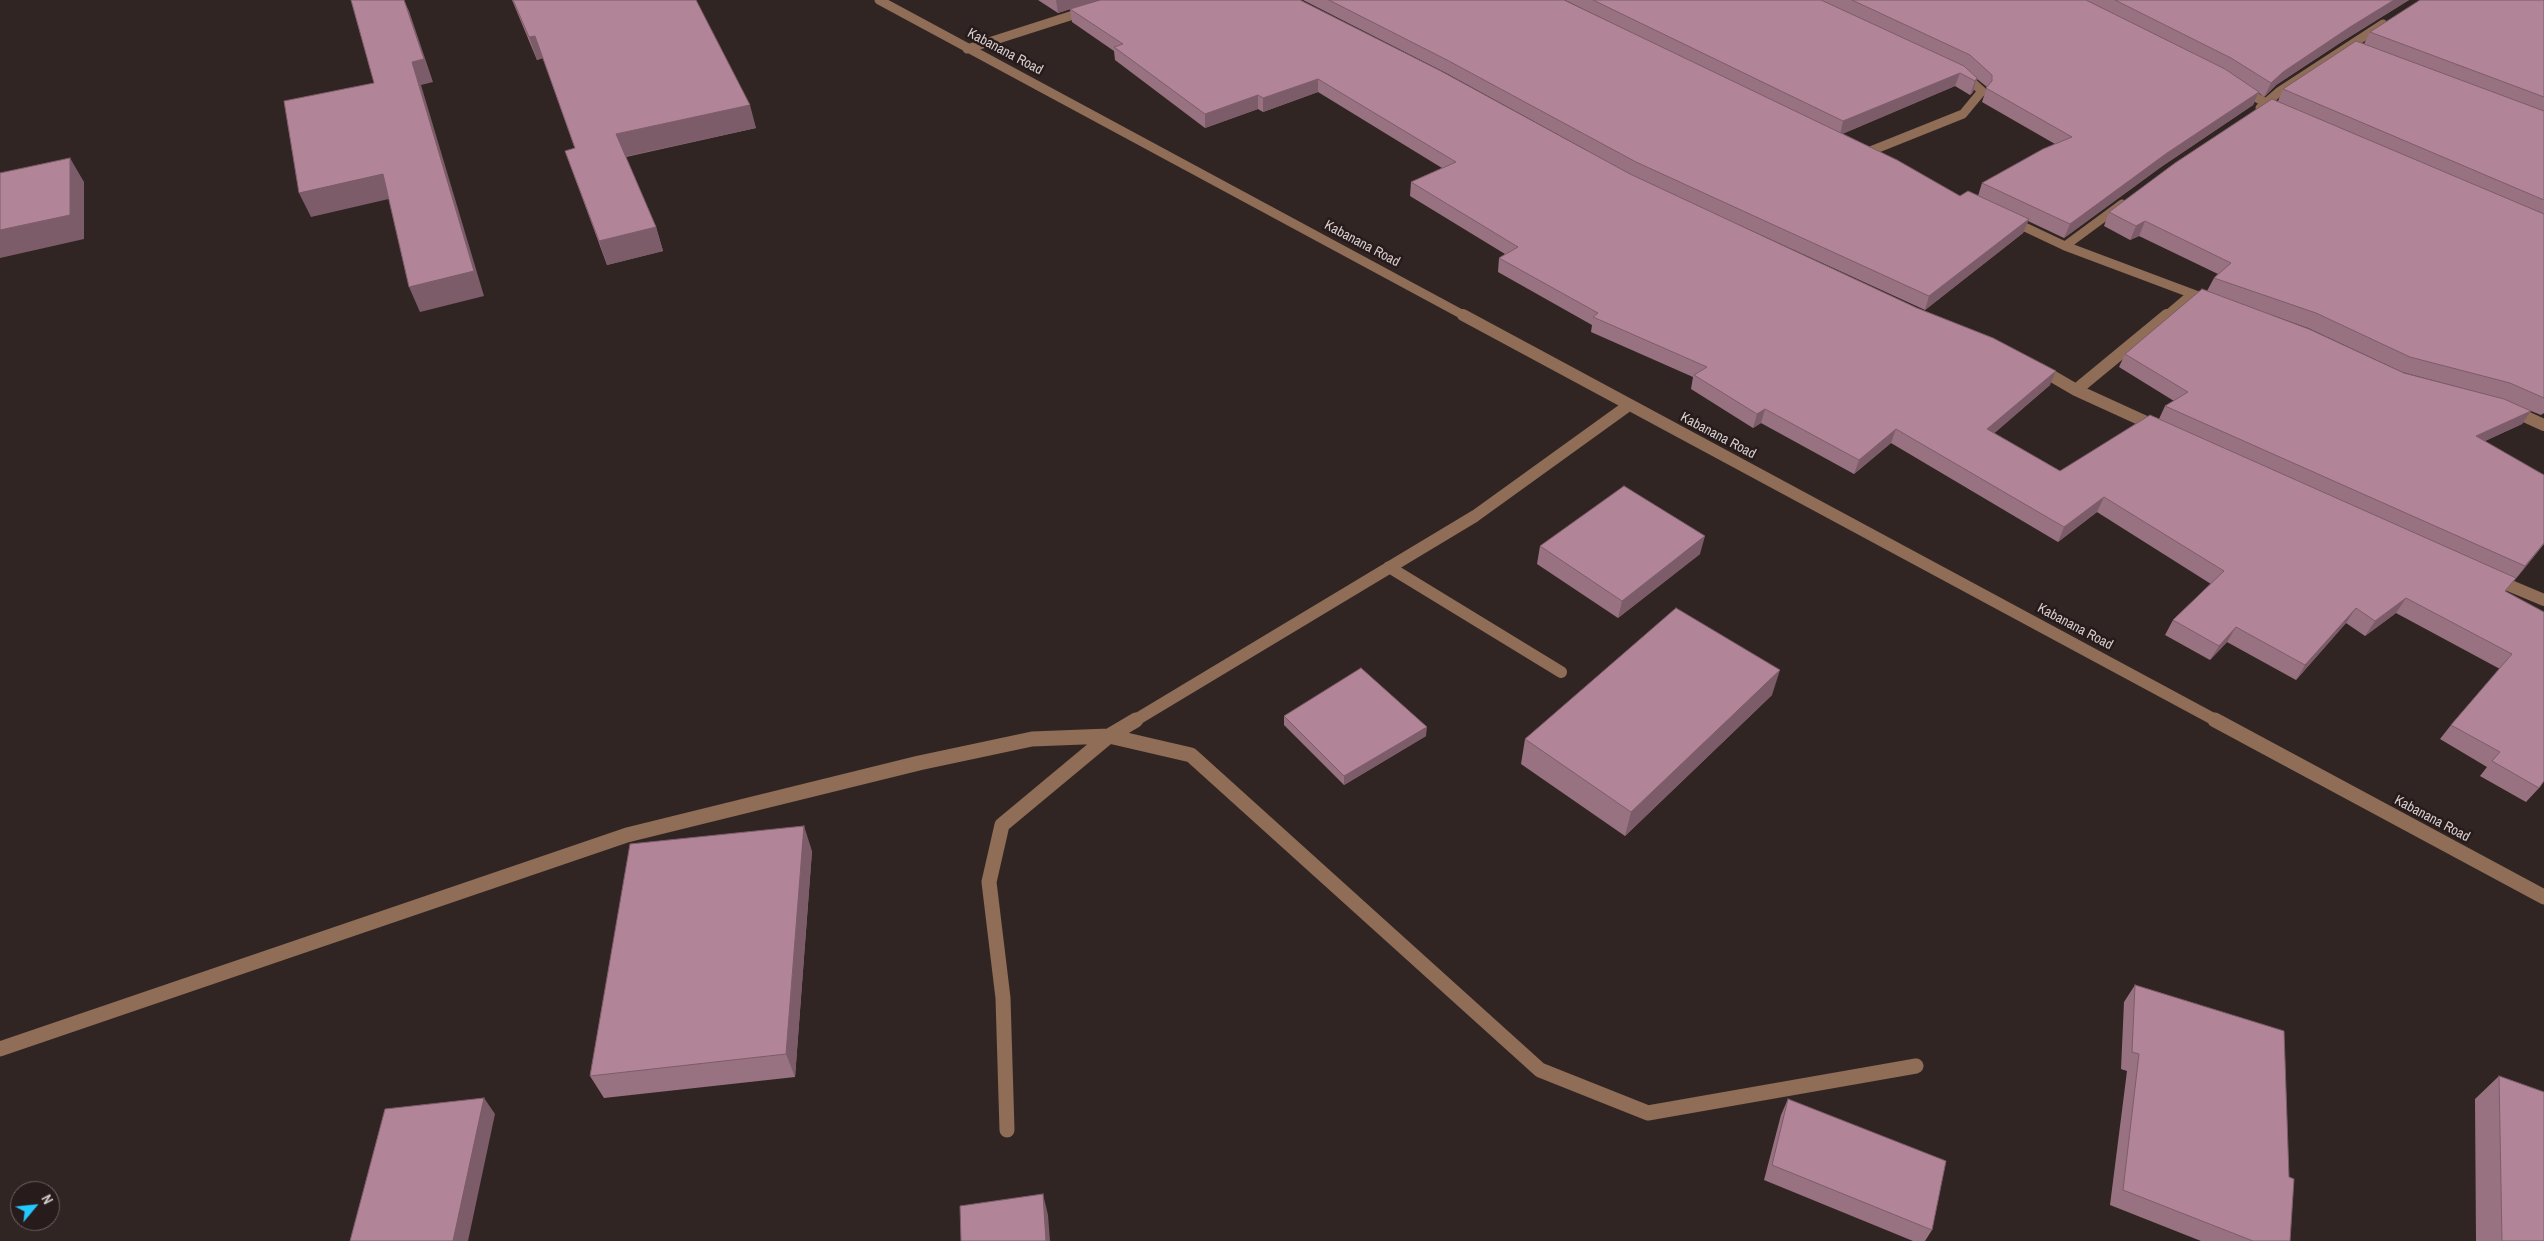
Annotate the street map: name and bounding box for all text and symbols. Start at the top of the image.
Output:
street label: Kabanana Road [964,25,1046,79]
street label: Kabanana Road [1321,217,1403,271]
street label: Kabanana Road [1677,409,1759,463]
street label: Kabanana Road [2034,600,2116,654]
street label: Kabanana Road [2391,792,2473,846]
north arrow [10,1181,60,1231]
text: N [37,1192,57,1207]

